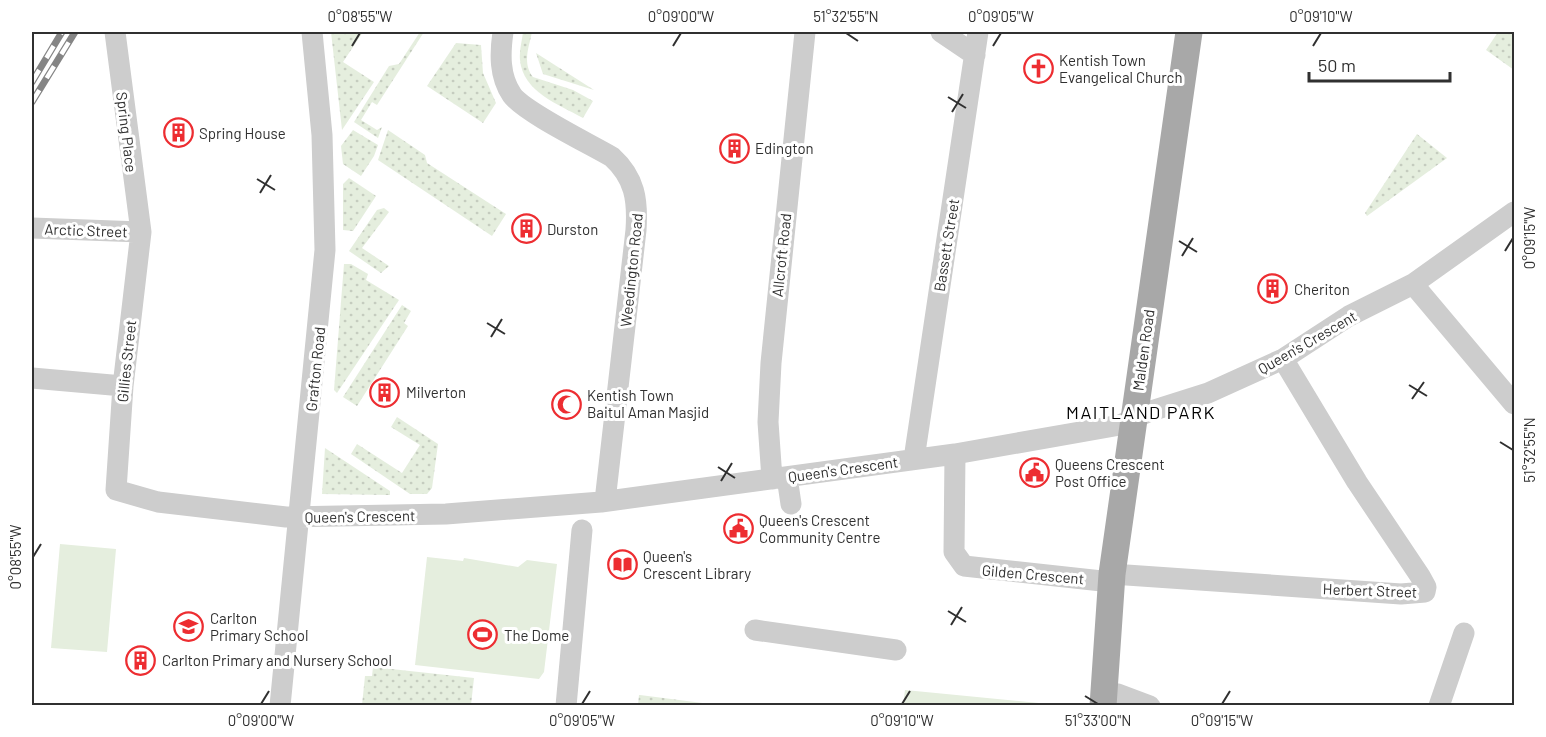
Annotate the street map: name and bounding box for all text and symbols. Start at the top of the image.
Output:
text: 0°08'55"W [328,7,393,25]
text: 0°09'00"W [648,7,714,25]
text: 51°32'55"N [813,7,879,25]
text: 0°09'05"W [968,7,1034,25]
text: 0°09'10"W [1289,7,1353,25]
scale bar [1309,45,1450,83]
place label: Kentish Town Evangelical Church [1059,51,1183,86]
church icon: Kentish Town Evangelical Church [1022,53,1054,85]
text: 50 m [1318,54,1356,76]
street label: Spring Place [113,91,141,173]
building icon: Spring House [162,117,194,149]
place label: Spring House [199,124,286,142]
building icon: Edington [718,132,750,164]
place label: Edington [755,139,814,157]
street label: Bassett Street [930,197,962,293]
text: 0°09'15"W [1520,207,1538,269]
street label: Weedington Road [616,212,646,328]
street label: Allcroft Road [768,212,794,298]
building icon: Durston [510,213,542,245]
street label: Arctic Street [44,220,128,240]
place label: Durston [547,220,598,238]
building icon: Cheriton [1257,273,1289,305]
place label: Cheriton [1294,280,1350,298]
street label: Queen's Crescent [1254,306,1360,378]
street label: Malden Road [1128,308,1158,392]
street label: Gillies Street [113,319,139,403]
street label: Grafton Road [302,326,328,412]
building icon: Milverton [369,376,401,408]
place label: Milverton [406,383,466,401]
place label: Kentish Town Baitul Aman Masjid [587,386,709,421]
mosque icon: Kentish Town Baitul Aman Masjid [550,388,582,420]
district label: MAITLAND PARK [1066,401,1216,423]
text: 51°32'55"N [1520,417,1538,483]
street label: Queen's Crescent [787,452,899,486]
place label: Queens Crescent Post Office [1055,455,1165,490]
public building icon: Queens Crescent Post Office [1018,457,1050,489]
street label: Queen's Crescent [304,506,416,526]
place label: Queen's Crescent Community Centre [759,511,880,546]
public building icon: Queen's Crescent Community Centre [722,513,754,545]
text: 0°08'55"W [6,525,24,590]
place label: Queen's Crescent Library [643,547,751,582]
library icon: Queen's Crescent Library [606,549,638,581]
street label: Gilden Crescent [981,561,1085,587]
street label: Herbert Street [1322,579,1418,601]
place label: Carlton Primary School [210,609,308,644]
school or university icon: Carlton Primary School [173,611,205,643]
sports icon: The Dome [467,619,499,651]
place label: The Dome [504,626,569,644]
building icon: Carlton Primary and Nursery School [125,644,157,676]
place label: Carlton Primary and Nursery School [162,651,392,669]
text: 0°09'00"W [228,711,294,729]
text: 0°09'05"W [549,711,615,729]
text: 0°09'10"W [870,711,934,729]
text: 51°33'00"N [1065,711,1131,729]
text: 0°09'15"W [1191,711,1253,729]

